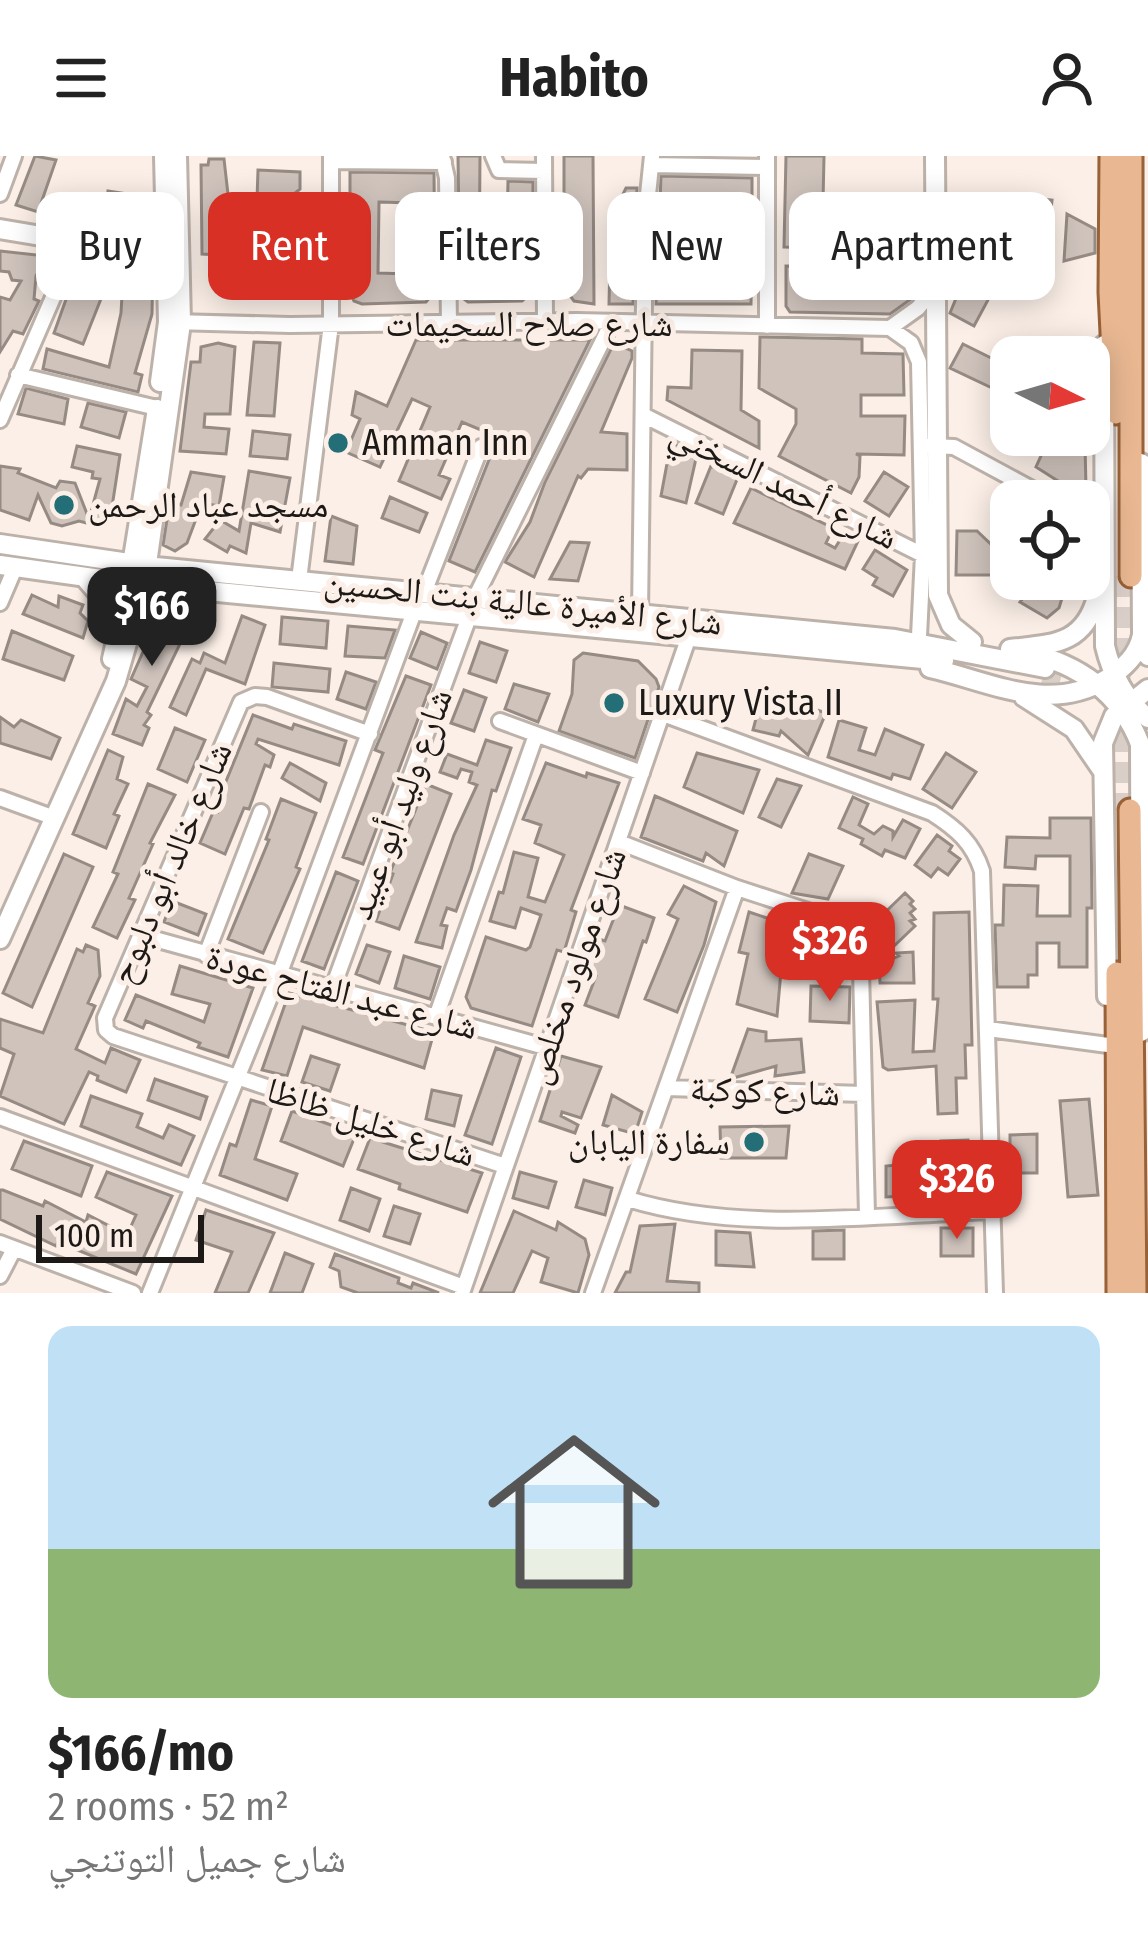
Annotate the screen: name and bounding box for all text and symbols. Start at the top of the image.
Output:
icon: menu [48,45,114,111]
icon: person [1034,45,1100,111]
text: Habito [499,46,649,110]
chip: Buy [36,192,184,300]
chip: Rent [208,192,371,300]
chip: Filters [395,192,583,300]
chip: New [607,192,765,300]
chip: Apartment [789,192,1055,300]
street label: شارع صلاح السحيمات [385,302,673,346]
north arrow [990,336,1110,456]
map controls [990,336,1110,600]
street label: شارع أحمد السخني [660,411,905,565]
place label: Amman Inn [362,421,529,465]
marker: Amman Inn [325,430,351,456]
button: locate [990,480,1110,600]
place label: مسجد عباد الرحمن [88,483,329,527]
marker: مسجد عباد الرحمن [51,492,77,518]
street label: شارع الأميرة عالية بنت الحسين [322,559,724,645]
pin: $166 [81,567,223,669]
text: $166 [114,583,190,629]
place label: Luxury Vista II [638,681,843,725]
street label: شارع وليد أبو عبيد [338,683,462,925]
marker: Luxury Vista II [601,690,627,716]
street label: شارع خالد أبو دلبوح [100,735,242,991]
street label: شارع مولود مخلص [514,842,636,1090]
pin: $326 [759,902,901,1004]
text: $326 [792,918,868,964]
street label: شارع عبد الفتاح عودة [201,935,483,1049]
street label: شارع كوكبة [689,1066,841,1116]
street label: شارع خليل ظاظا [261,1068,481,1176]
place label: سفارة اليابان [568,1120,730,1164]
marker: سفارة اليابان [741,1129,767,1155]
pin: $326 [886,1140,1028,1242]
text: $326 [919,1156,995,1202]
scale bar [36,1209,204,1262]
text: 100 m [54,1216,134,1256]
icon: home [466,1404,682,1620]
text: $166/mo [48,1722,234,1784]
text: 2 rooms · 52 m² [48,1784,289,1830]
text: شارع جميل التوتنجي [48,1836,346,1882]

